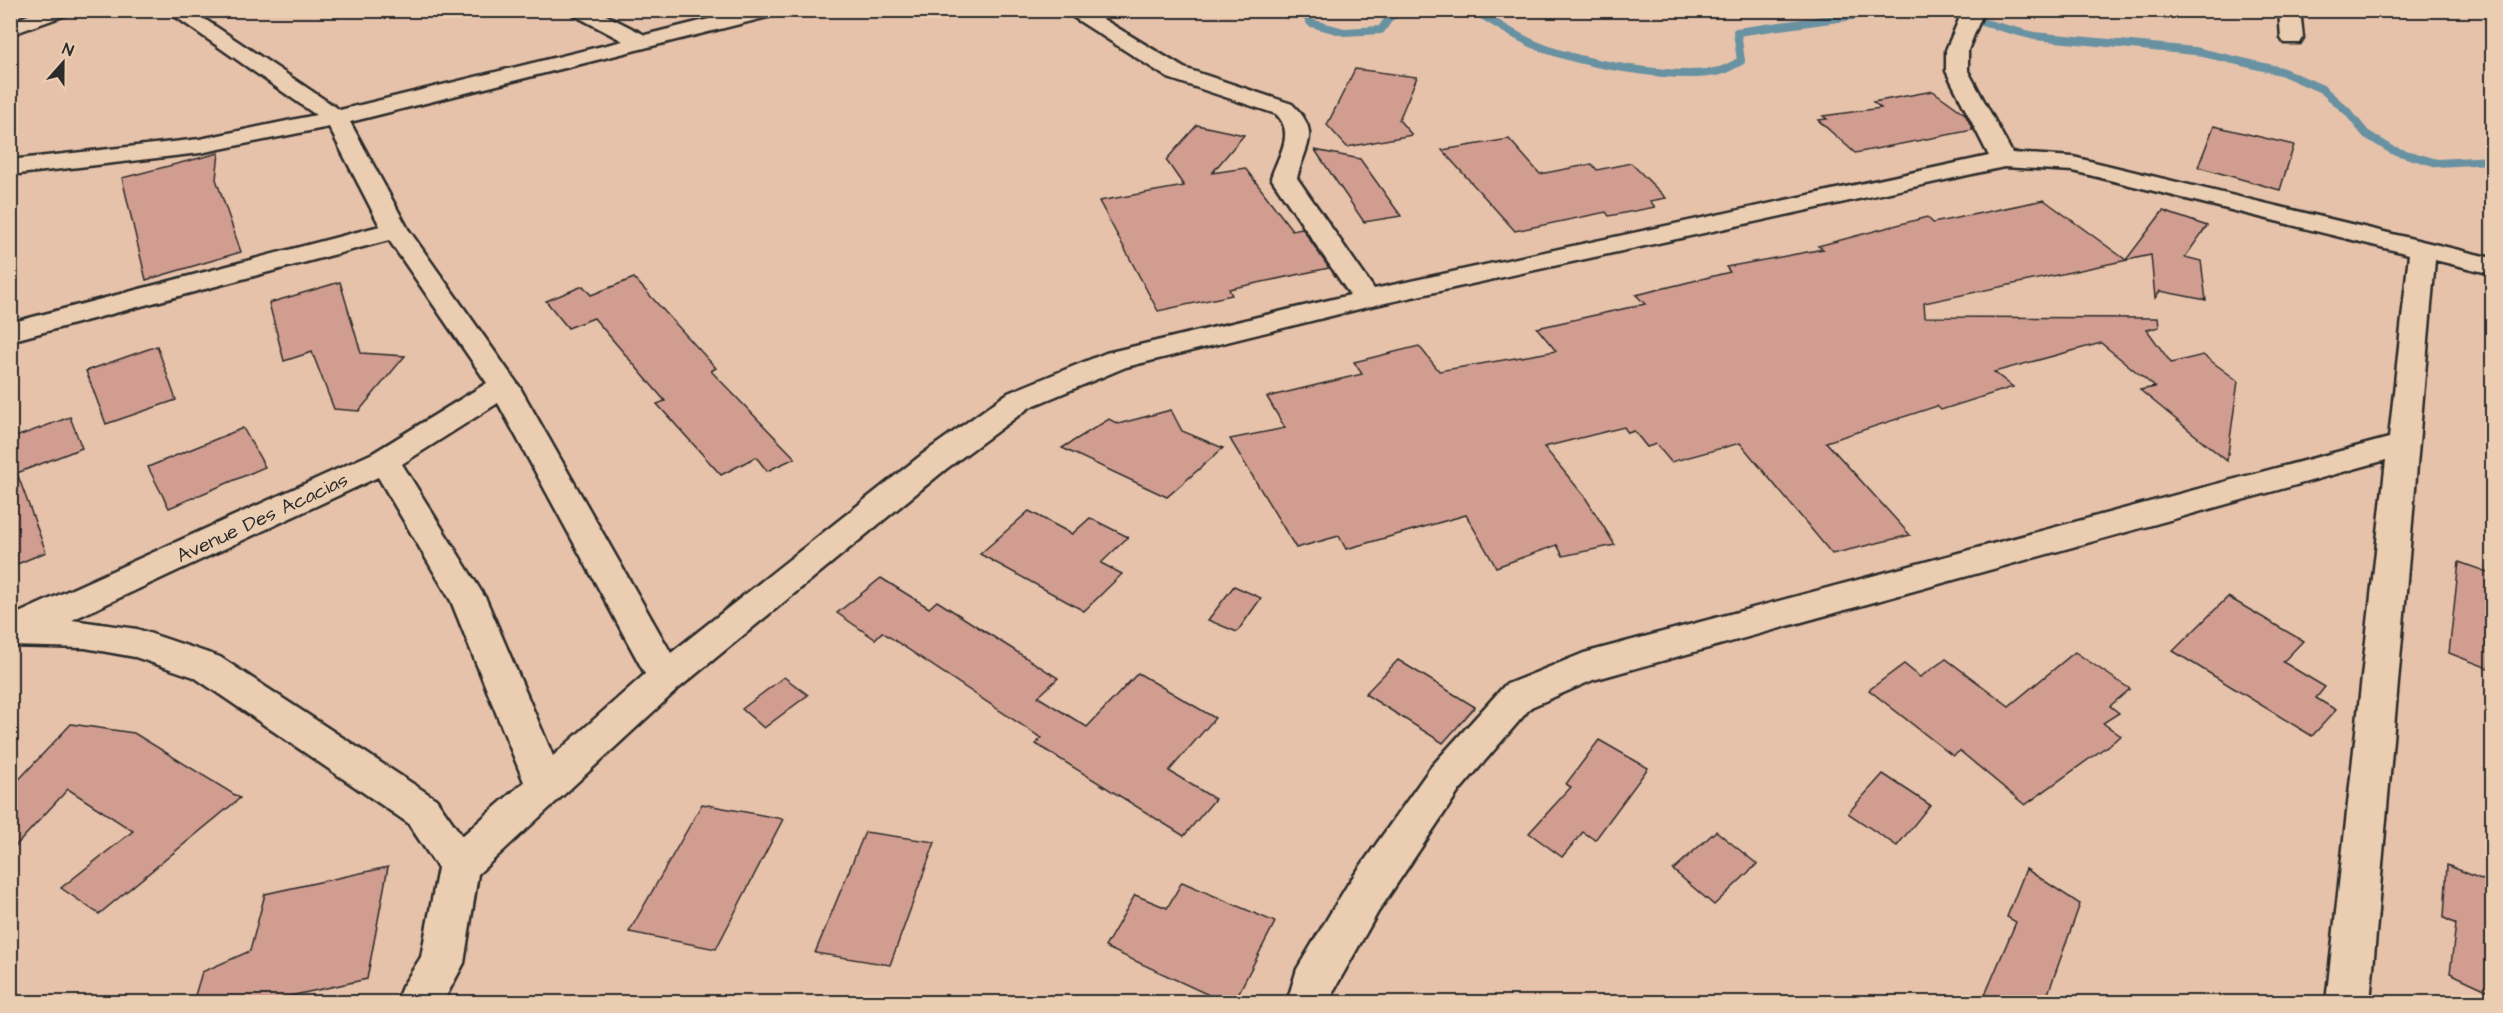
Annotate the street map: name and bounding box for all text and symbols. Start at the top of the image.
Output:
north arrow [33,33,93,93]
text: N [59,38,77,62]
street label: Avenue Des Acacias [172,466,353,570]

